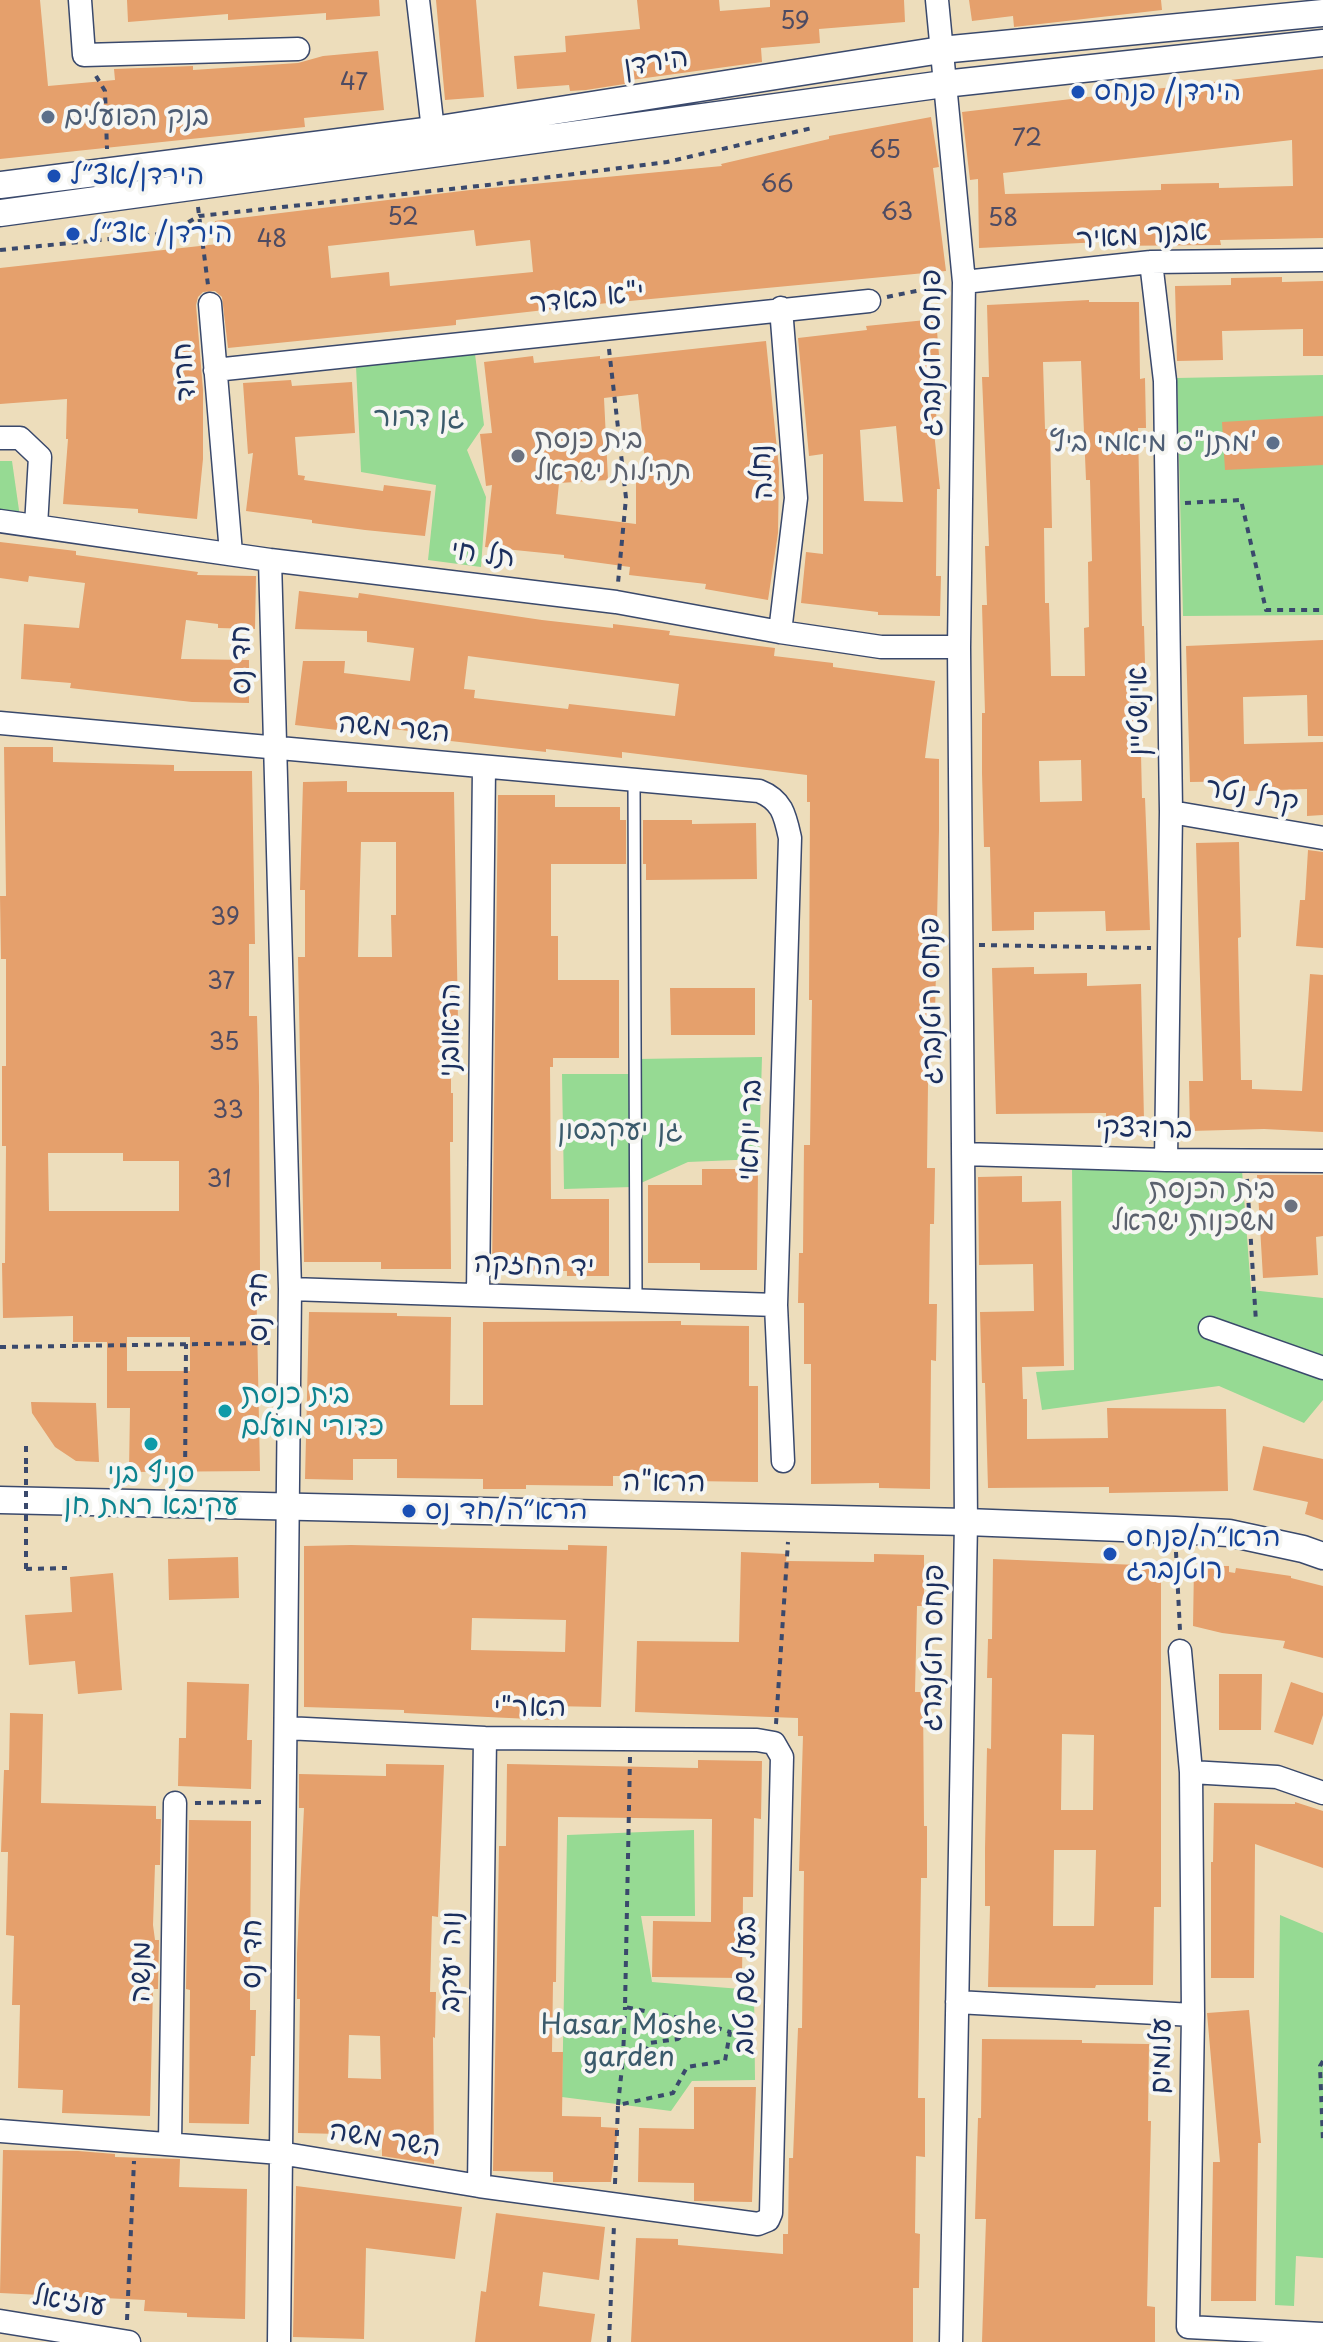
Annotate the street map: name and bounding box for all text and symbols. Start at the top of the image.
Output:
house number: 59 [780,8,810,36]
street label: הירדן [621,41,691,85]
house number: 47 [340,69,368,97]
place label: הירדן/ פנחס [1094,75,1241,109]
marker: הירדן/ פנחס [1069,83,1087,101]
place label: בנק הפועלים [64,100,209,134]
marker: בנק הפועלים [39,108,57,126]
house number: 72 [1012,125,1042,153]
house number: 65 [869,137,901,165]
place label: הירדן/אצ״ל [70,159,204,193]
marker: הירדן/אצ״ל [45,167,63,185]
house number: 66 [760,171,794,199]
house number: 63 [881,199,913,227]
house number: 52 [387,204,419,232]
house number: 58 [988,205,1018,233]
street label: אבנר מאיר [1075,215,1209,257]
place label: הירדן/ אצ״ל [89,217,232,251]
marker: הירדן/ אצ״ל [64,225,82,243]
house number: 48 [257,226,287,254]
street label: פנחס רוטנברג [915,269,949,437]
street label: י"א באדר [528,276,646,322]
street label: חרוד [166,341,204,403]
park label: גן דרור [373,401,465,435]
place label: בית כנסת תהילות ישראל [534,423,691,489]
place label: מתנ"ס מיאמי ביץ' [1050,426,1257,460]
marker: מתנ"ס מיאמי ביץ' [1264,434,1282,452]
street label: נחלה [745,443,781,501]
marker: בית כנסת תהילות ישראל [509,447,527,465]
street label: תל חי [449,534,517,576]
street label: חד נס [225,625,259,695]
street label: אינשטיין [1121,666,1157,756]
street label: השר משה [337,707,451,751]
street label: קרל נטר [1203,771,1301,821]
house number: 39 [210,904,240,932]
street label: פנחס רוטנברג [914,917,950,1085]
house number: 37 [207,968,235,996]
street label: הראובני [433,983,469,1077]
house number: 35 [209,1029,239,1057]
street label: בר יוחאי [732,1079,770,1181]
house number: 33 [212,1097,244,1125]
street label: ברודצקי [1095,1111,1193,1147]
park label: גן יעקבסון [557,1114,683,1148]
house number: 31 [206,1166,232,1194]
place label: בית הכנסת משכנות ישראל [1111,1173,1275,1239]
marker: בית הכנסת משכנות ישראל [1282,1197,1300,1215]
street label: יד החזקה [473,1247,595,1285]
street label: חד נס [242,1272,276,1342]
place label: בית כנסת כדורי מועלם [241,1378,384,1444]
marker: בית כנסת כדורי מועלם [216,1402,234,1420]
marker: סניף בני עקיבא רמת חן [142,1435,160,1453]
place label: סניף בני עקיבא רמת חן [64,1457,238,1523]
street label: הרא"ה [622,1465,706,1501]
place label: הרא״ה/חד נס [425,1494,588,1528]
marker: הרא״ה/חד נס [400,1502,418,1520]
place label: הרא״ה/פנחס רוטנברג [1126,1521,1281,1587]
marker: הרא״ה/פנחס רוטנברג [1101,1545,1119,1563]
street label: פנחס רוטנברג [916,1564,952,1732]
street label: האר"י [494,1691,566,1725]
street label: נוה יעקב [434,1911,470,2013]
street label: בעל שם טוב [728,1915,764,2055]
street label: חד נס [236,1919,270,1989]
street label: מנשה [125,1941,159,2003]
park label: Hasar Moshe garden [541,2009,717,2075]
street label: עלומים [1145,2018,1179,2094]
street label: השר משה [327,2115,443,2165]
street label: עוזיאל [30,2280,108,2324]

